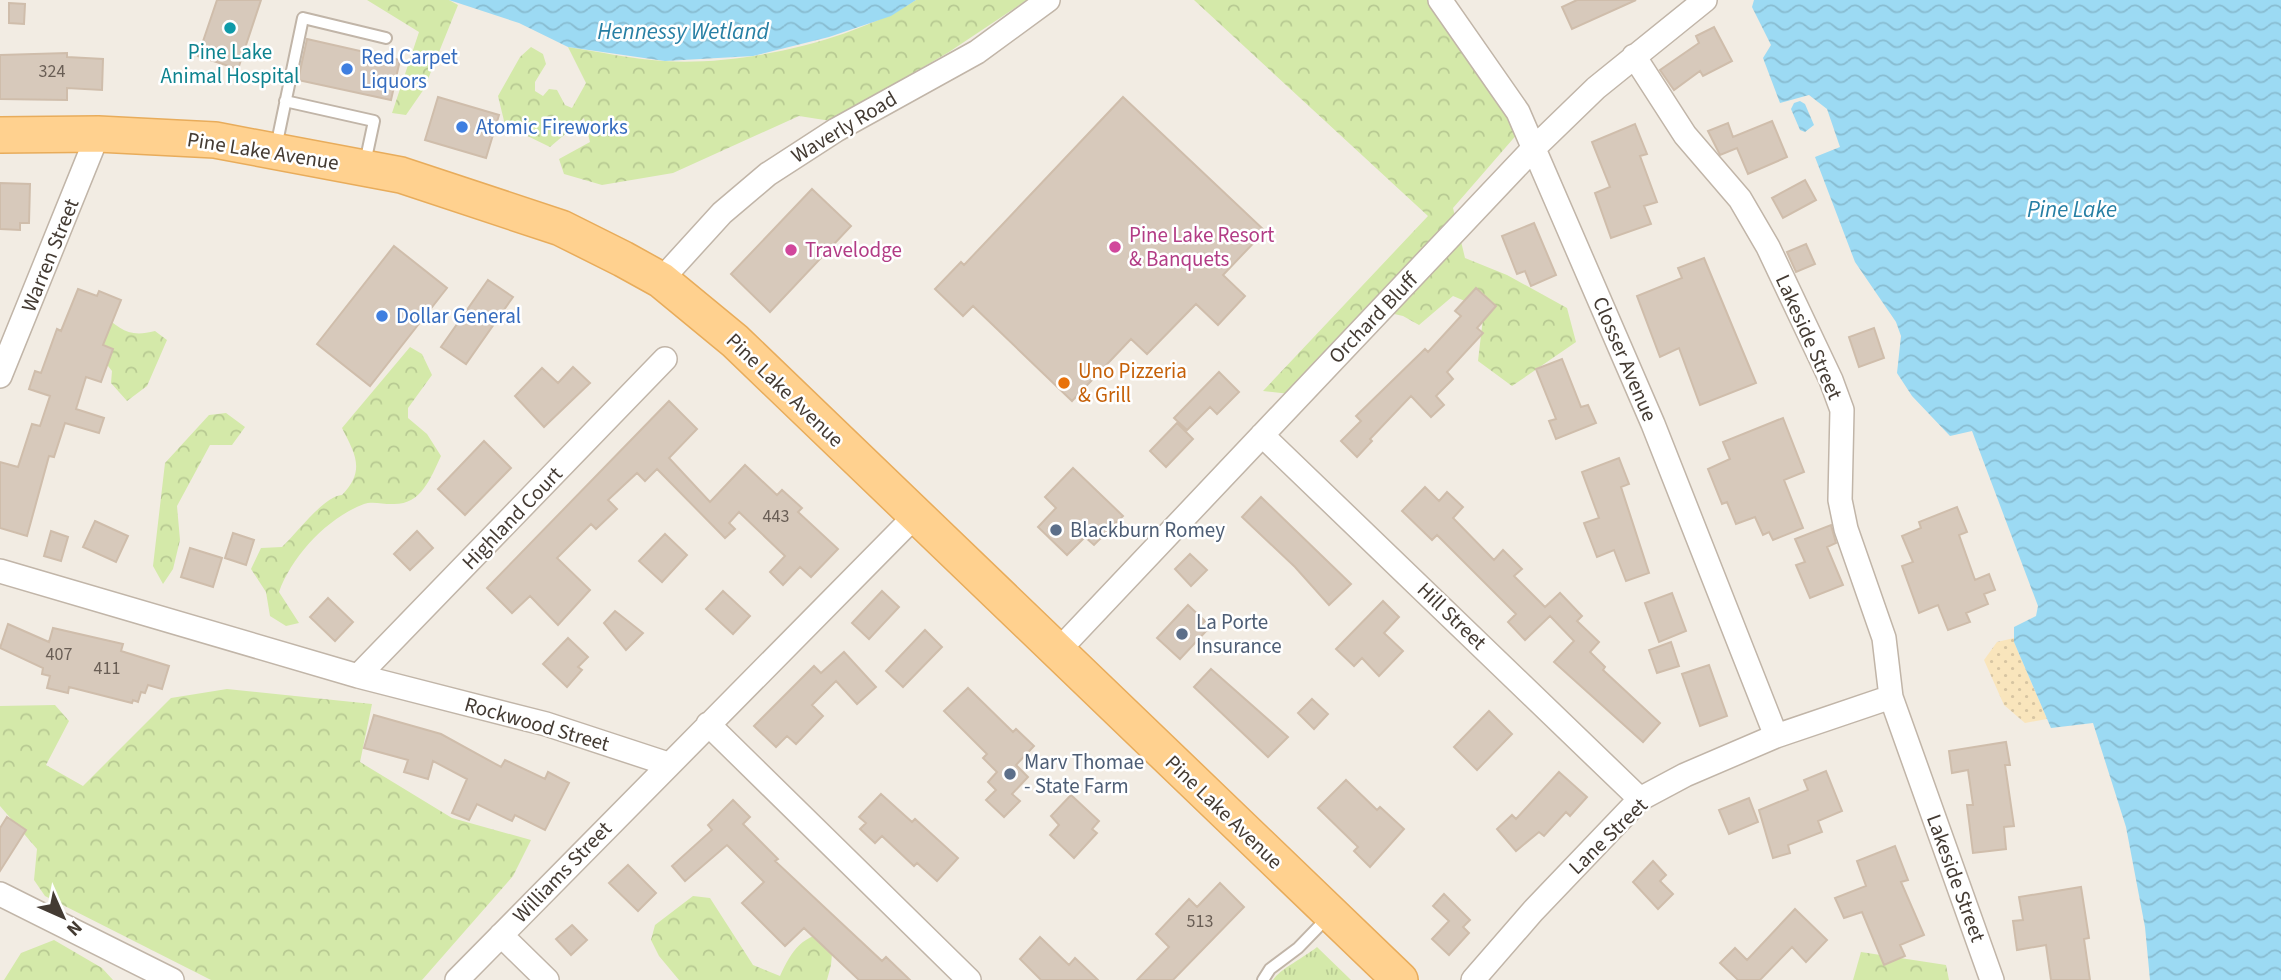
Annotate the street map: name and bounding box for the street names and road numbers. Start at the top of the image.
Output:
street label: Waverly Road [785,84,903,170]
street label: Pine Lake Avenue [185,124,341,178]
street label: Warren Street [14,194,86,316]
street label: Orchard Bluff [1322,265,1425,370]
street label: Lakeside Street [1768,270,1850,404]
street label: Closser Avenue [1585,292,1665,426]
street label: Pine Lake Avenue [719,326,851,454]
street label: Highland Court [455,460,569,576]
street label: Hill Street [1411,575,1493,657]
street label: Rockwood Street [461,689,613,759]
street label: Pine Lake Avenue [1158,748,1290,876]
street label: Lane Street [1562,791,1654,881]
street label: Lakeside Street [1919,810,1993,946]
street label: Williams Street [506,814,618,930]

